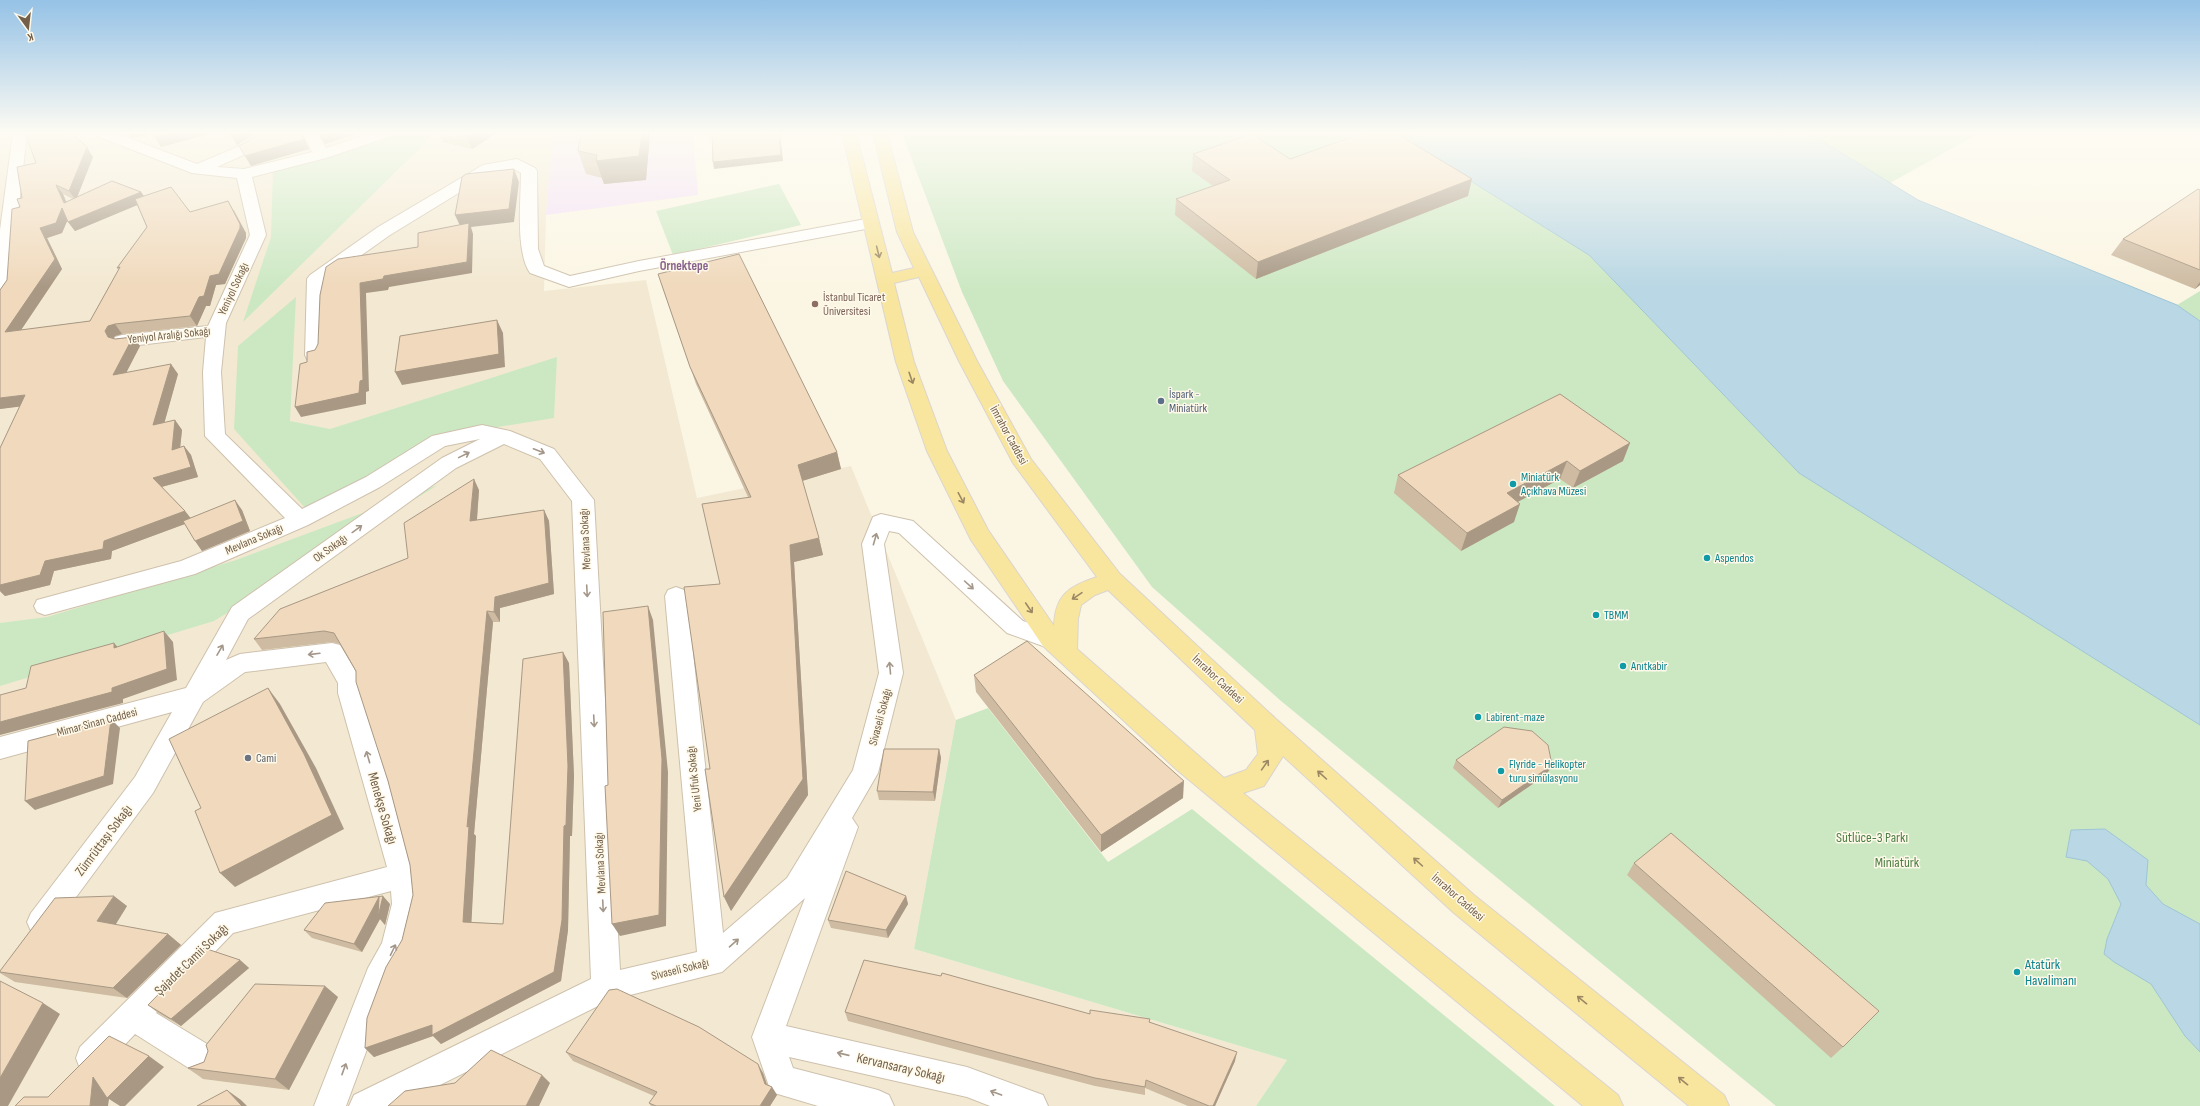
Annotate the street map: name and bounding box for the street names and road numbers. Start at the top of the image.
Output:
street label: Yeniyol Sokağı [215,260,252,318]
street label: Yeniyol Aralığı Sokağı [127,324,211,347]
street label: İmrahor Caddesi [986,403,1031,467]
street label: Mevlana Sokağı [576,508,595,570]
street label: Mevlana Sokağı [223,521,285,558]
street label: Ok Sokağı [310,531,350,566]
street label: İmrahor Caddesi [1189,652,1247,707]
street label: Sivaseli Sokağı [866,687,895,747]
street label: Mimar Sinan Caddesi [55,705,139,740]
street label: Yeni Ufuk Sokağı [684,745,705,812]
street label: Menekşe Sokağı [364,770,401,846]
street label: Zümrüttaşı Sokağı [71,801,136,879]
street label: Mevlana Sokağı [591,832,610,894]
street label: İmrahor Caddesi [1428,870,1487,924]
street label: Şajadet Camii Sokağı [151,920,232,999]
street label: Sivaseli Sokağı [650,955,710,984]
street label: Kervansaray Sokağı [855,1049,947,1086]

